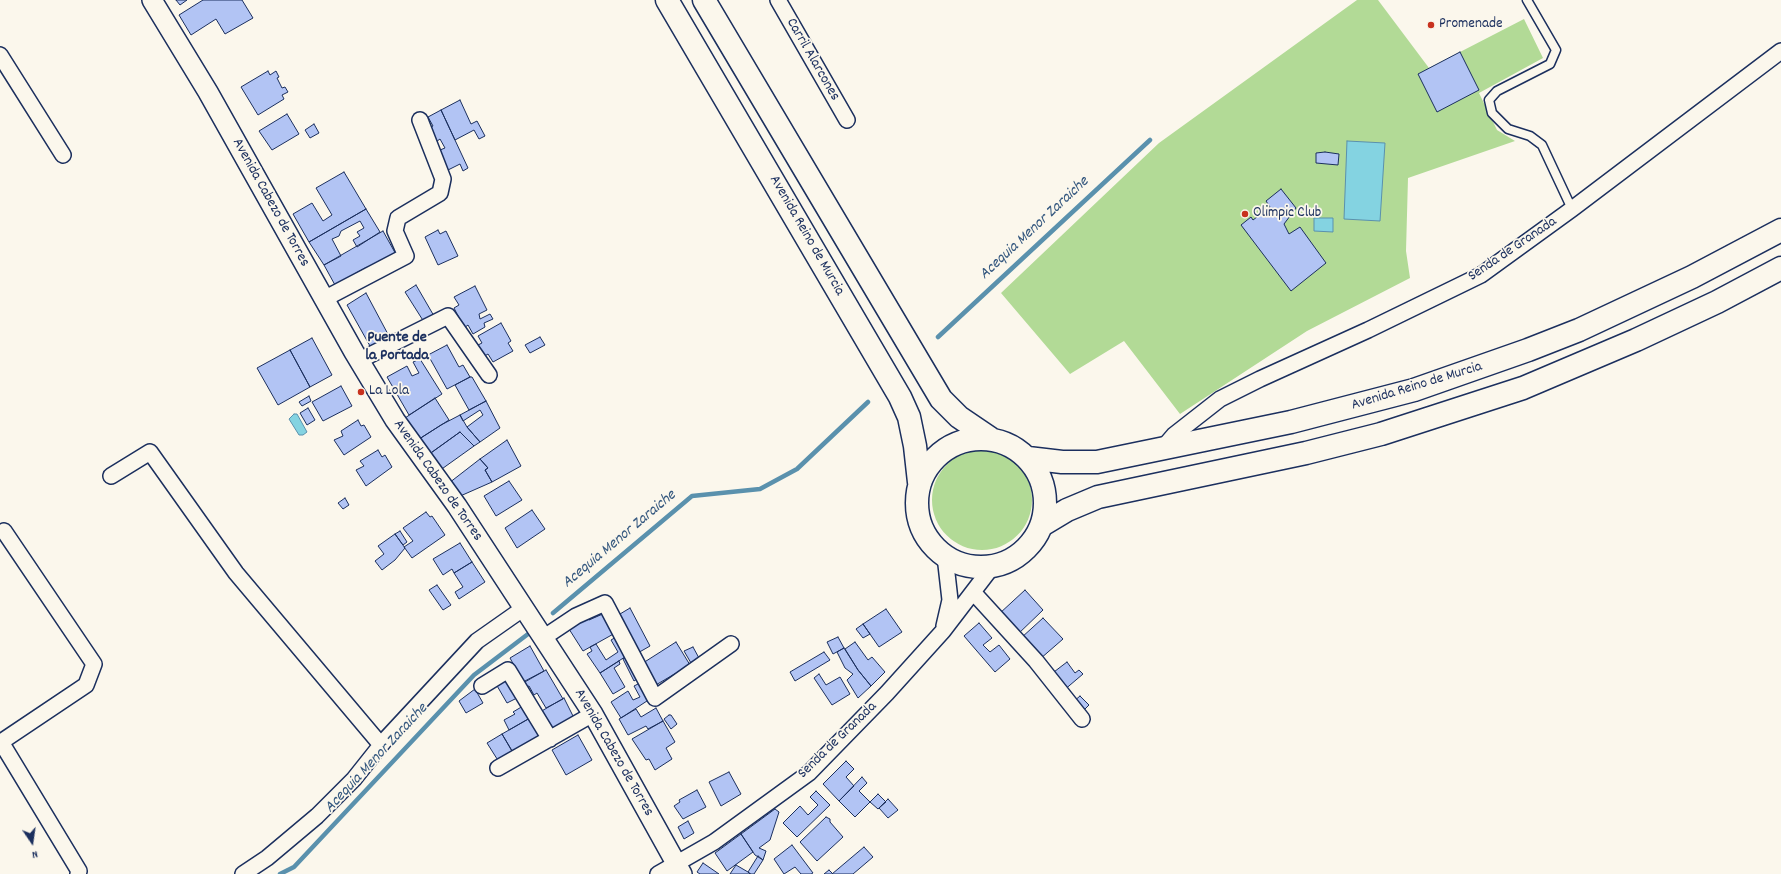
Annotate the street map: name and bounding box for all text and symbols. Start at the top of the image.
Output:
street label: Carril Alarcones [781,16,843,104]
place label: Promenade [1439,16,1503,34]
marker: Promenade [1426,20,1436,30]
street label: Avenida Cabezo de Torres [227,136,313,270]
street label: Avenida Reino de Murcia [764,173,848,299]
water label: Acequia Menor Zaraiche [976,173,1094,285]
place label: Olimpic Club [1253,205,1321,223]
marker: Olimpic Club [1240,209,1250,219]
street label: Senda de Granada [1465,214,1561,286]
district label: Puente de la Portada [365,329,429,367]
street label: Avenida Reino de Murcia [1350,359,1484,415]
place label: La Lola [369,383,409,401]
marker: La Lola [356,387,366,397]
street label: Avenida Cabezo de Torres [388,417,486,545]
water label: Acequia Menor Zaraiche [559,487,681,593]
street label: Avenida Cabezo de Torres [569,686,657,820]
street label: Senda de Granada [795,699,881,783]
water label: Acequia Menor Zaraiche [321,700,433,818]
north arrow [12,822,52,862]
text: N [30,845,39,862]

